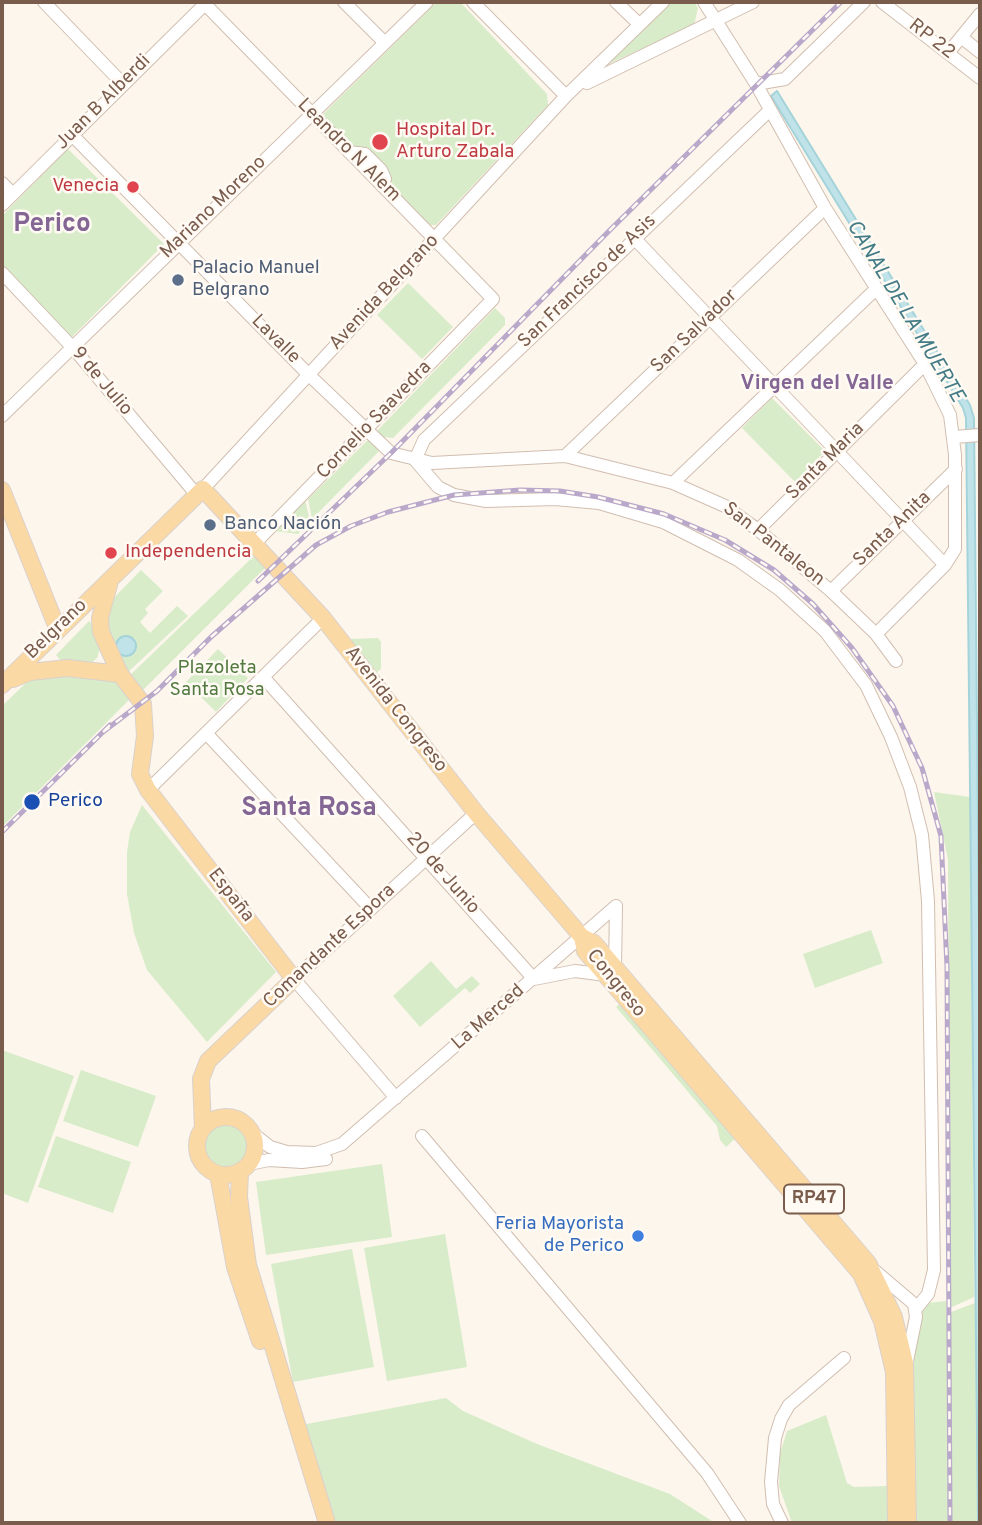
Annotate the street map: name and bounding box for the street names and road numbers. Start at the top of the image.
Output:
street label: RP 22 [903,15,959,65]
street label: Juan B Alberdi [52,51,156,155]
street label: Leandro N Alem [292,95,404,207]
street label: Mariano Moreno [156,152,272,264]
street label: San Francisco de Asis [514,210,662,354]
street label: Avenida Belgrano [325,230,445,356]
street label: San Salvador [647,285,743,379]
street label: Lavalle [246,311,304,369]
street label: 9 de Julio [66,343,136,421]
street label: Cornelio Saavedra [313,357,437,485]
street label: Santa Maria [782,418,870,506]
street label: Santa Anita [850,487,936,573]
street label: San Pantaleon [718,498,828,592]
street label: Belgrano [21,595,93,665]
street label: Avenida Congreso [339,642,451,778]
street label: 20 de Junio [400,828,484,920]
street label: España [202,865,258,927]
street label: Comandante Espora [259,880,401,1014]
street label: Congreso [581,945,649,1023]
street label: La Merced [448,980,530,1056]
road number: RP47 [784,1184,844,1214]

